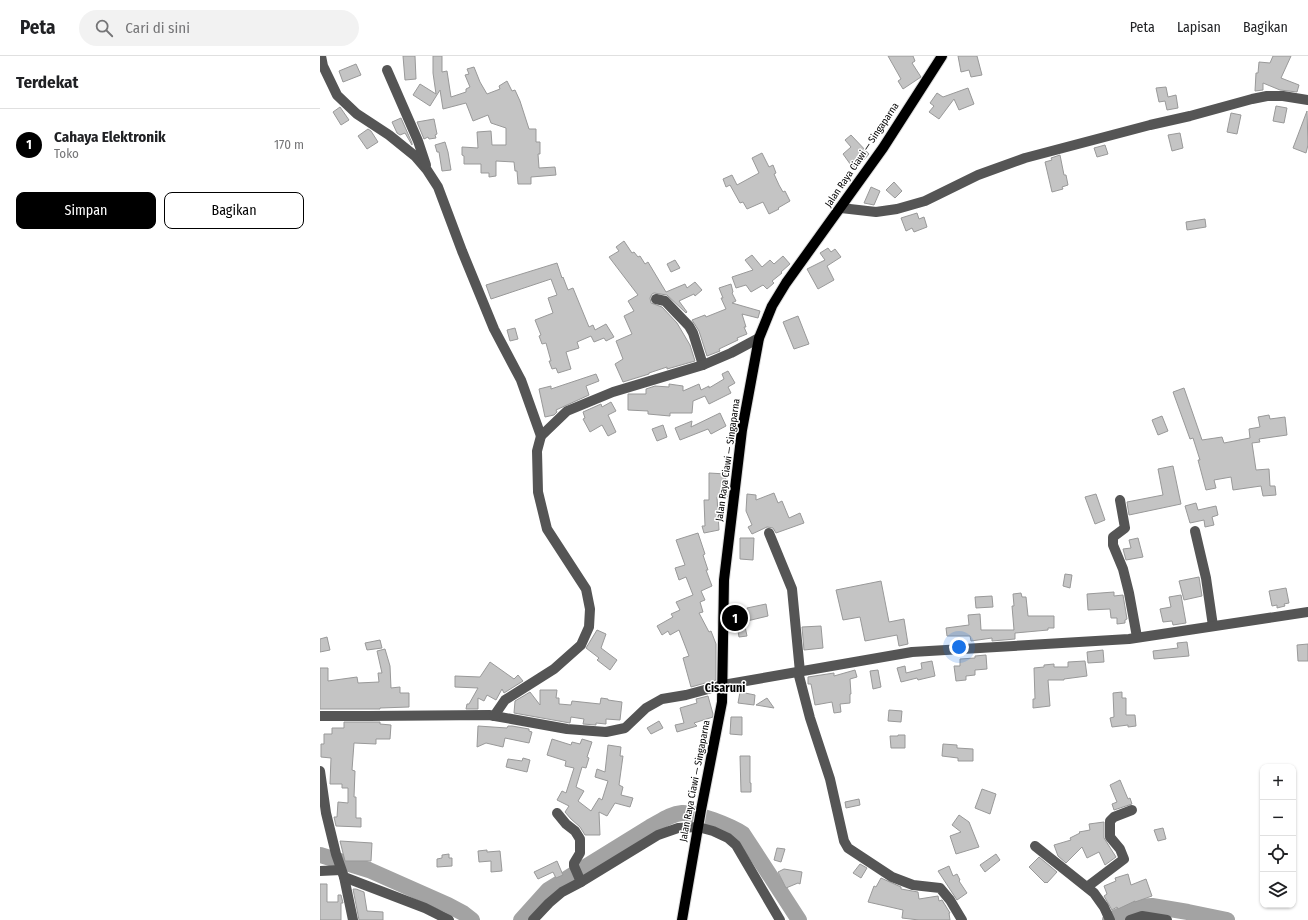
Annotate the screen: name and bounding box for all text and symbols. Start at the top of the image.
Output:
search box [79,10,359,46]
text: Peta [20,16,55,39]
icon: search [93,17,115,39]
text: Cari di sini [125,19,190,37]
text: Peta [1130,19,1155,36]
text: Lapisan [1177,19,1221,36]
text: Bagikan [1243,19,1288,36]
text: Terdekat [16,72,78,93]
street label: Jalan Raya Ciawi — Singaparna [822,100,902,210]
text: Cahaya Elektronik [54,128,166,146]
text: 1 [26,137,32,152]
text: 170 m [274,137,304,152]
text: Toko [54,146,79,161]
button: Simpan [16,192,156,229]
button: Bagikan [164,192,304,229]
street label: Jalan Raya Ciawi — Singaparna [713,398,743,522]
pin: 1 [722,603,748,633]
your location [949,637,969,657]
district label: Cisaruni [705,681,745,695]
street label: Jalan Raya Ciawi — Singaparna [677,719,713,843]
map controls [1260,764,1296,908]
button: + [1260,764,1296,800]
button: − [1260,800,1296,836]
button: locate [1260,836,1296,872]
button: layers [1260,872,1296,908]

